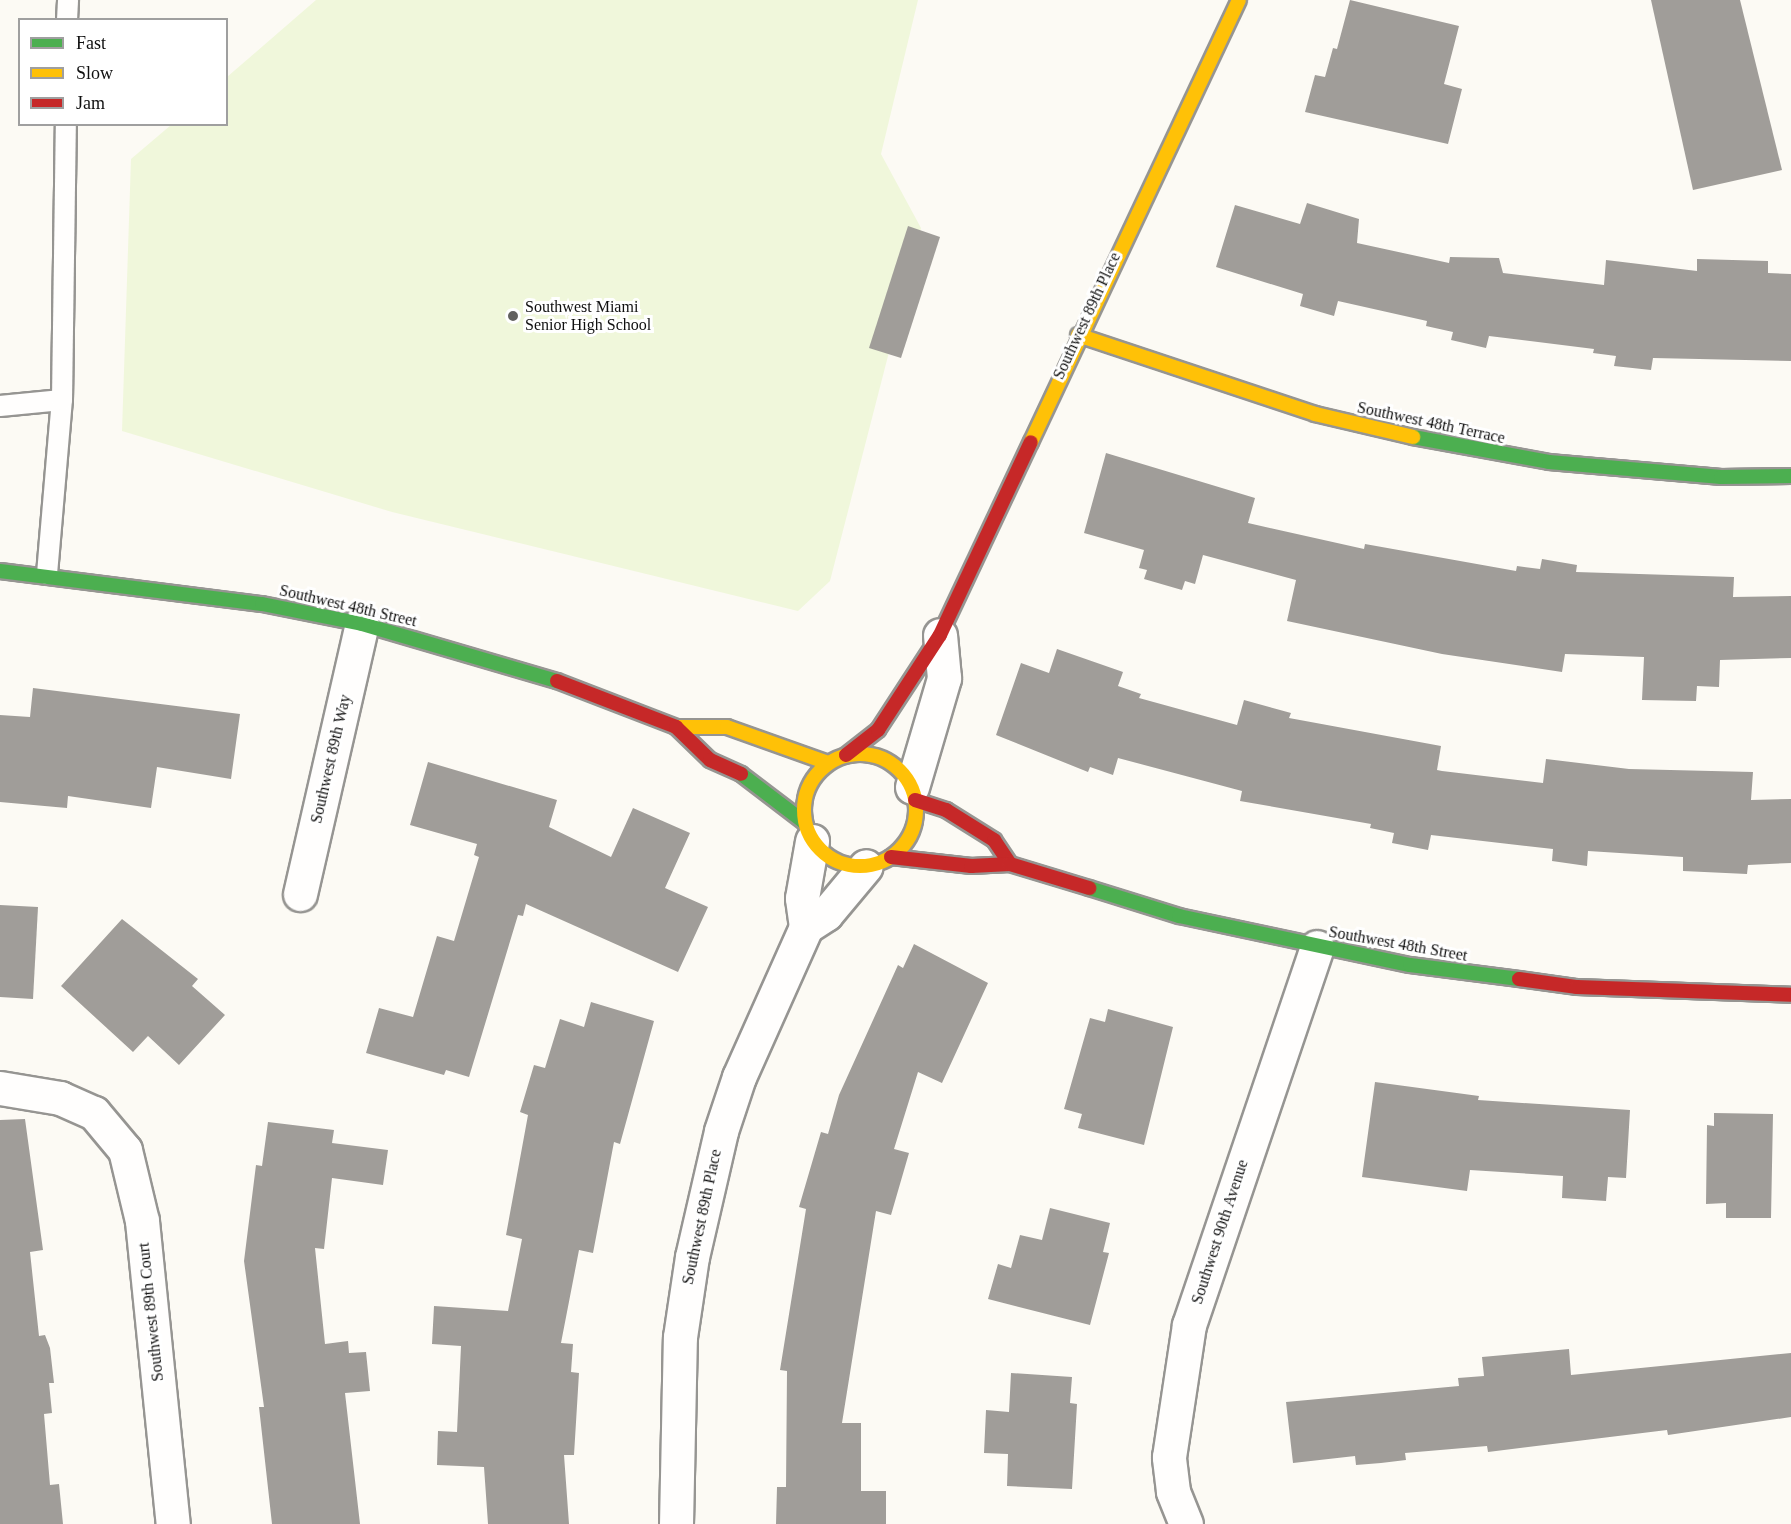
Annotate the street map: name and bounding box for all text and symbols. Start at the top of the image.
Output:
legend [18,18,228,126]
text: Fast [76,33,106,53]
text: Slow [76,63,113,83]
text: Jam [76,93,105,113]
street label: Southwest 89th Place [1049,250,1125,382]
place label: Southwest Miami Senior High School [525,297,651,335]
marker: Southwest Miami Senior High School [506,309,520,323]
street label: Southwest 48th Terrace [1355,398,1507,448]
street label: Southwest 48th Street [277,581,419,631]
street label: Southwest 89th Way [307,693,355,825]
street label: Southwest 48th Street [1327,922,1469,966]
street label: Southwest 89th Place [678,1148,726,1286]
street label: Southwest 90th Avenue [1187,1157,1253,1307]
street label: Southwest 89th Court [134,1242,168,1382]

